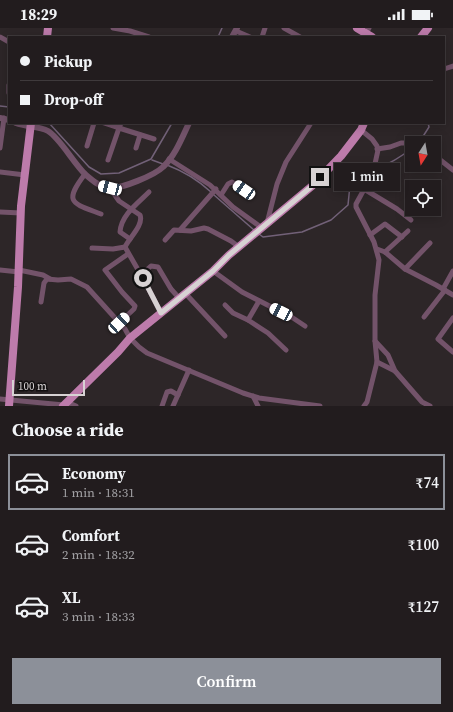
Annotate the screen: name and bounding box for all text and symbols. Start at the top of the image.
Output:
text: 18:29 [20,4,57,25]
text: Pickup [44,51,92,72]
text: Drop-off [44,89,103,110]
north arrow [405,136,441,172]
map controls [405,136,441,216]
callout: 1 min [334,163,400,191]
route end [311,168,329,186]
text: 1 min [350,168,384,185]
car [231,178,257,202]
car [97,179,123,197]
button: locate [405,180,441,216]
route start [134,269,152,287]
car [268,301,294,323]
car [106,310,132,336]
scale bar [12,378,85,397]
text: 100 m [18,379,47,394]
text: Choose a ride [12,417,124,442]
text: Economy [62,463,126,484]
icon: car [14,464,50,500]
text: ₹74 [416,472,439,493]
text: 1 min · 18:31 [62,484,135,501]
text: Comfort [62,525,120,546]
icon: car [14,526,50,562]
text: ₹100 [408,534,439,555]
text: 2 min · 18:32 [62,546,135,563]
text: XL [62,587,81,608]
icon: car [14,588,50,624]
text: ₹127 [408,596,439,617]
text: 3 min · 18:33 [62,608,135,625]
button: Confirm [12,658,441,704]

